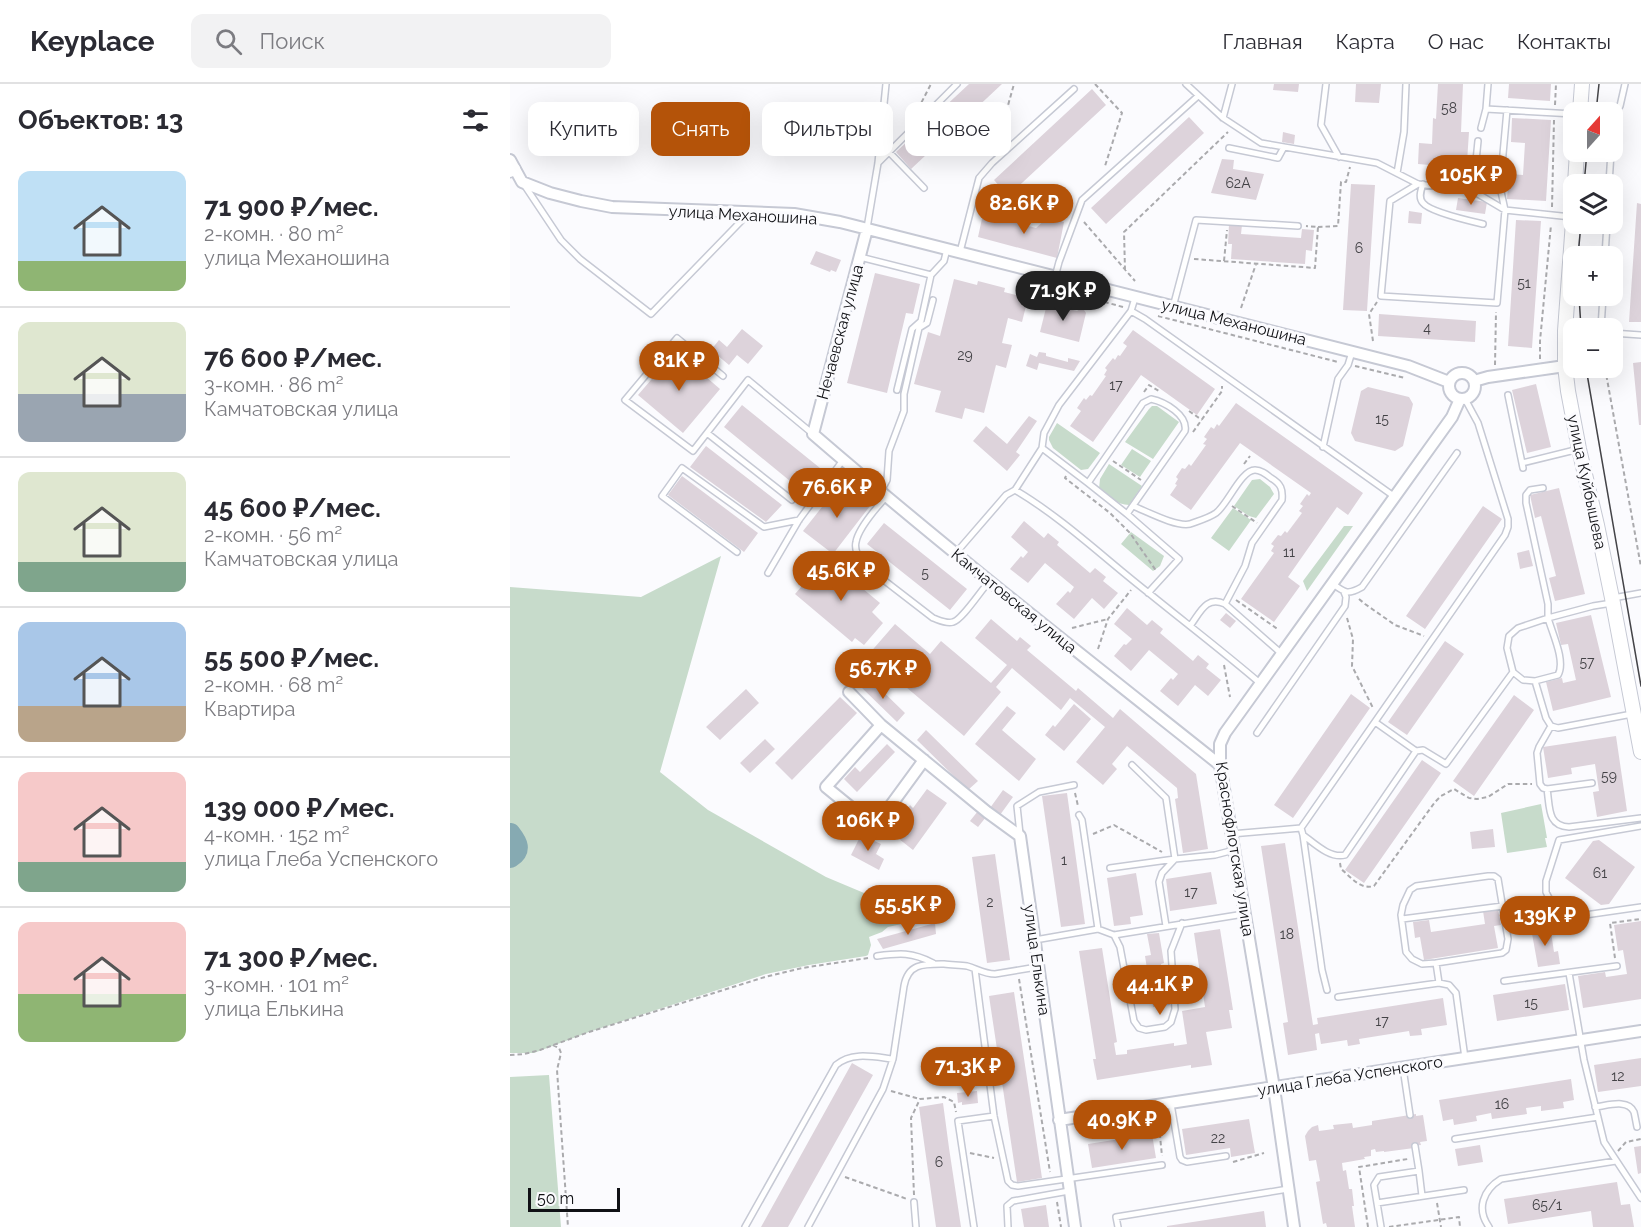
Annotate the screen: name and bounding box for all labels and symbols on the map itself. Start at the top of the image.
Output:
house number: 58 [1441,100,1457,116]
north arrow [1563,102,1623,162]
pin: 105K ₽ [1422,155,1520,206]
house number: 62А [1225,175,1251,191]
pin: 82.6K ₽ [969,184,1079,235]
street label: улица Механошина [668,202,818,228]
house number: 6 [1355,240,1363,256]
street label: Нечаевская улица [813,262,867,402]
pin: 71.9K ₽ [1008,271,1118,322]
house number: 51 [1517,275,1531,291]
street label: улица Механошина [1160,295,1308,349]
house number: 4 [1423,320,1431,336]
pin: 81K ₽ [637,341,721,392]
house number: 29 [957,347,973,363]
house number: 17 [1109,377,1123,393]
house number: 15 [1375,411,1389,427]
street label: улица Куйбышева [1563,413,1611,551]
pin: 76.6K ₽ [782,468,892,519]
house number: 11 [1283,544,1295,560]
street label: Камчатовская улица [948,545,1080,657]
pin: 45.6K ₽ [786,551,896,602]
house number: 5 [921,565,929,581]
pin: 56.7K ₽ [828,649,938,700]
house number: 57 [1579,654,1595,670]
street label: Краснофлотская улица [1212,760,1258,938]
house number: 59 [1601,768,1617,784]
pin: 106K ₽ [819,801,917,852]
house number: 1 [1061,852,1067,868]
house number: 61 [1593,865,1607,881]
house number: 17 [1184,884,1198,900]
pin: 55.5K ₽ [853,885,963,936]
house number: 2 [986,894,994,910]
pin: 139K ₽ [1496,896,1594,947]
street label: улица Елькина [1020,903,1054,1017]
house number: 18 [1280,926,1294,942]
pin: 44.1K ₽ [1105,965,1215,1016]
house number: 15 [1524,995,1538,1011]
house number: 17 [1375,1013,1389,1029]
pin: 71.3K ₽ [913,1047,1023,1098]
street label: улица Глеба Успенского [1256,1052,1444,1100]
house number: 12 [1611,1068,1625,1084]
house number: 16 [1495,1096,1509,1112]
pin: 40.9K ₽ [1067,1100,1177,1151]
house number: 22 [1211,1130,1225,1146]
house number: 6 [935,1154,943,1170]
scale bar [528,1185,620,1212]
house number: 65/1 [1532,1197,1562,1213]

